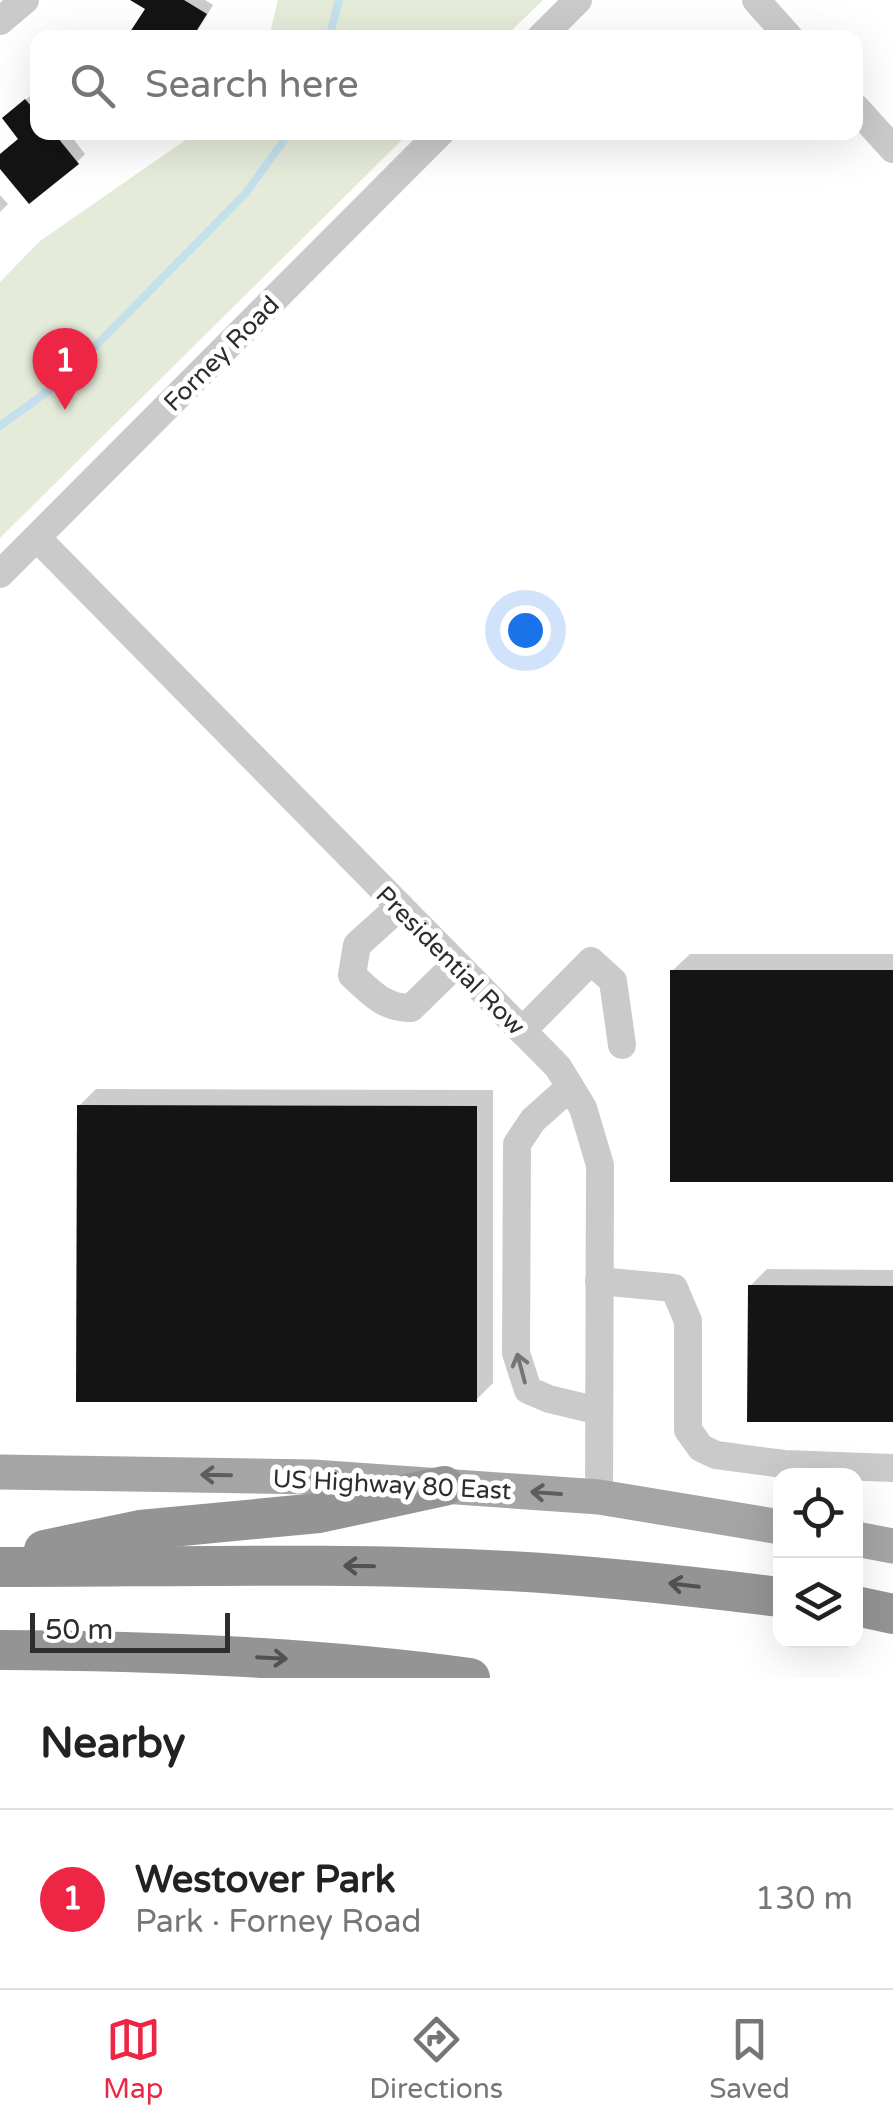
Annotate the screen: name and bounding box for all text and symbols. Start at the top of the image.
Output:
search box [30,30,863,140]
icon: search [65,58,120,113]
text: Search here [145,62,359,108]
street label: Forney Road [158,290,286,418]
pin: 1 [32,328,98,410]
your location [500,605,551,656]
street label: Presidential Row [370,880,531,1042]
one-way arrow [511,1353,529,1384]
street label: US Highway 80 East [272,1464,513,1506]
one-way arrow [200,1465,232,1484]
map controls [773,1468,863,1648]
button: locate [773,1468,863,1558]
one-way arrow [530,1484,562,1503]
one-way arrow [344,1557,376,1576]
button: layers [773,1558,863,1648]
one-way arrow [668,1575,700,1594]
scale bar [30,1608,230,1652]
text: 50 m [45,1613,113,1647]
one-way arrow [256,1649,288,1668]
text: Nearby [40,1718,185,1769]
text: Westover Park [135,1857,395,1903]
text: 1 [62,1880,83,1918]
text: 130 m [755,1880,853,1918]
text: Park · Forney Road [135,1903,422,1941]
tab: Map [103,2012,163,2106]
tab: Directions [369,2012,503,2106]
tab: Saved [709,2012,790,2106]

